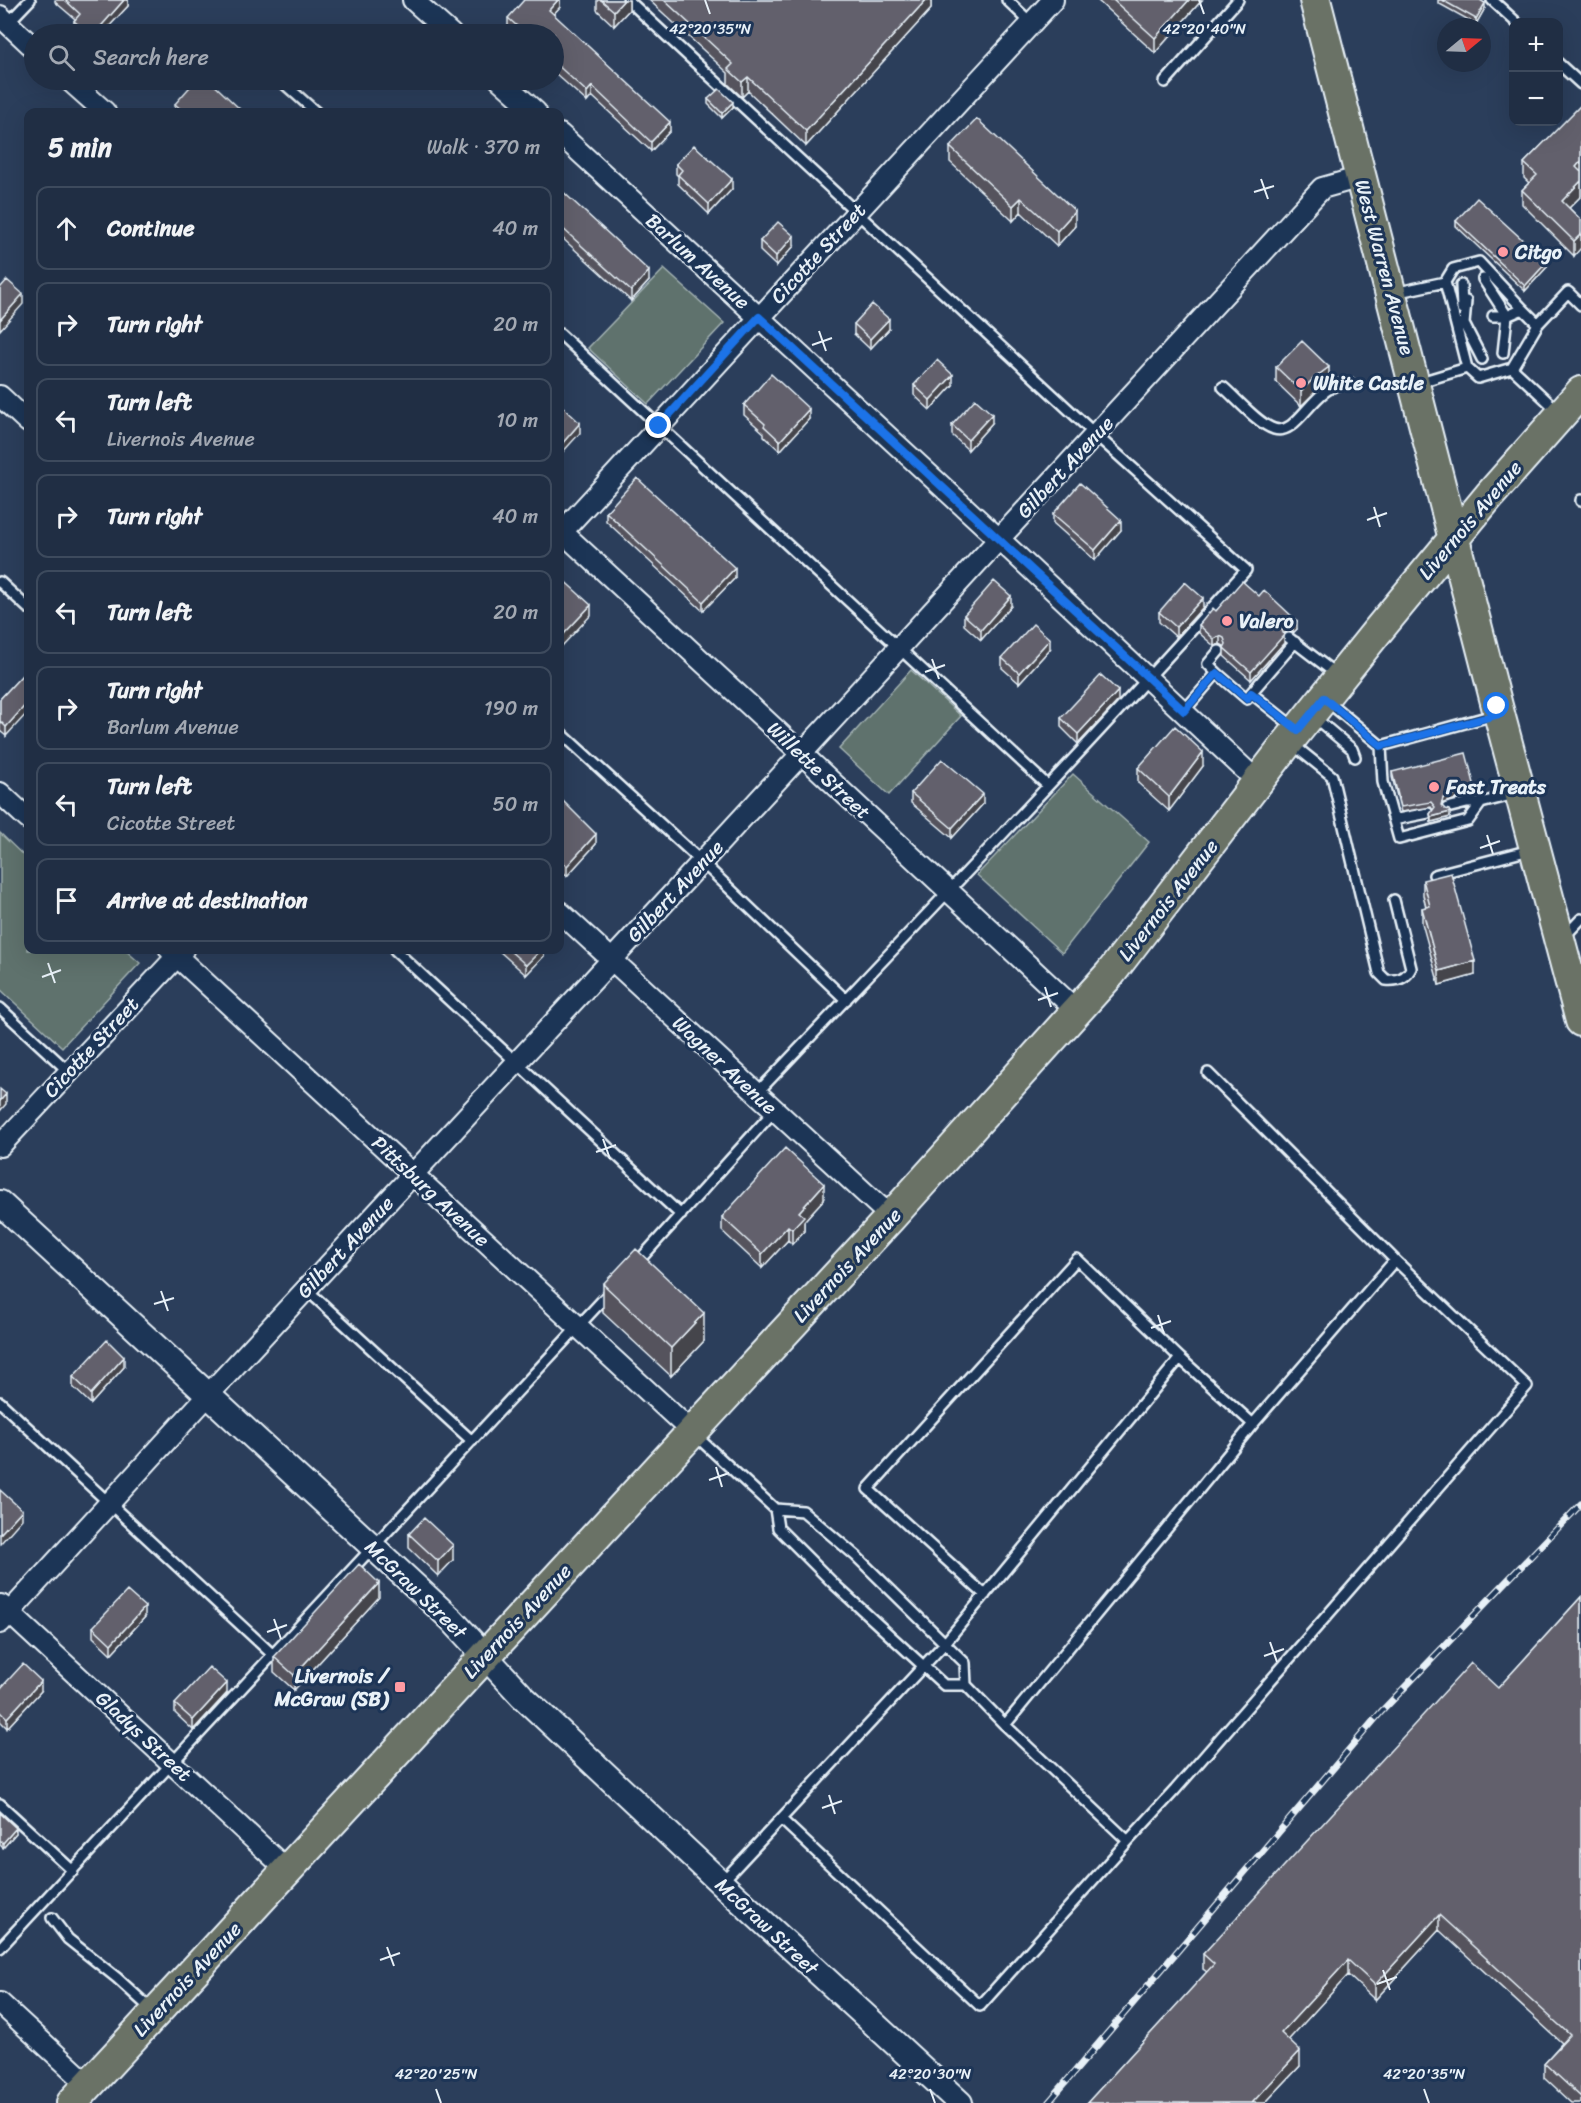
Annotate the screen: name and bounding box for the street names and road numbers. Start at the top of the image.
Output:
street label: West Warren Avenue [1344,175,1425,359]
street label: Cicotte Street [762,194,875,312]
street label: Barlum Avenue [637,204,758,318]
street label: Gilbert Avenue [1008,408,1123,527]
street label: Livernois Avenue [1409,452,1531,588]
street label: Willette Street [758,713,879,828]
street label: Livernois Avenue [1109,831,1228,969]
street label: Gilbert Avenue [618,832,733,951]
street label: Cicotte Street [35,988,148,1106]
street label: Wagner Avenue [664,1007,786,1124]
street label: Pittsburg Avenue [363,1127,498,1256]
street label: Gilbert Avenue [288,1188,403,1307]
street label: Livernois Avenue [784,1199,911,1331]
street label: McGraw Street [356,1531,476,1648]
street label: Livernois Avenue [454,1555,581,1687]
street label: Gladys Street [87,1682,200,1791]
street label: McGraw Street [707,1869,827,1985]
street label: Livernois Avenue [124,1913,251,2045]

